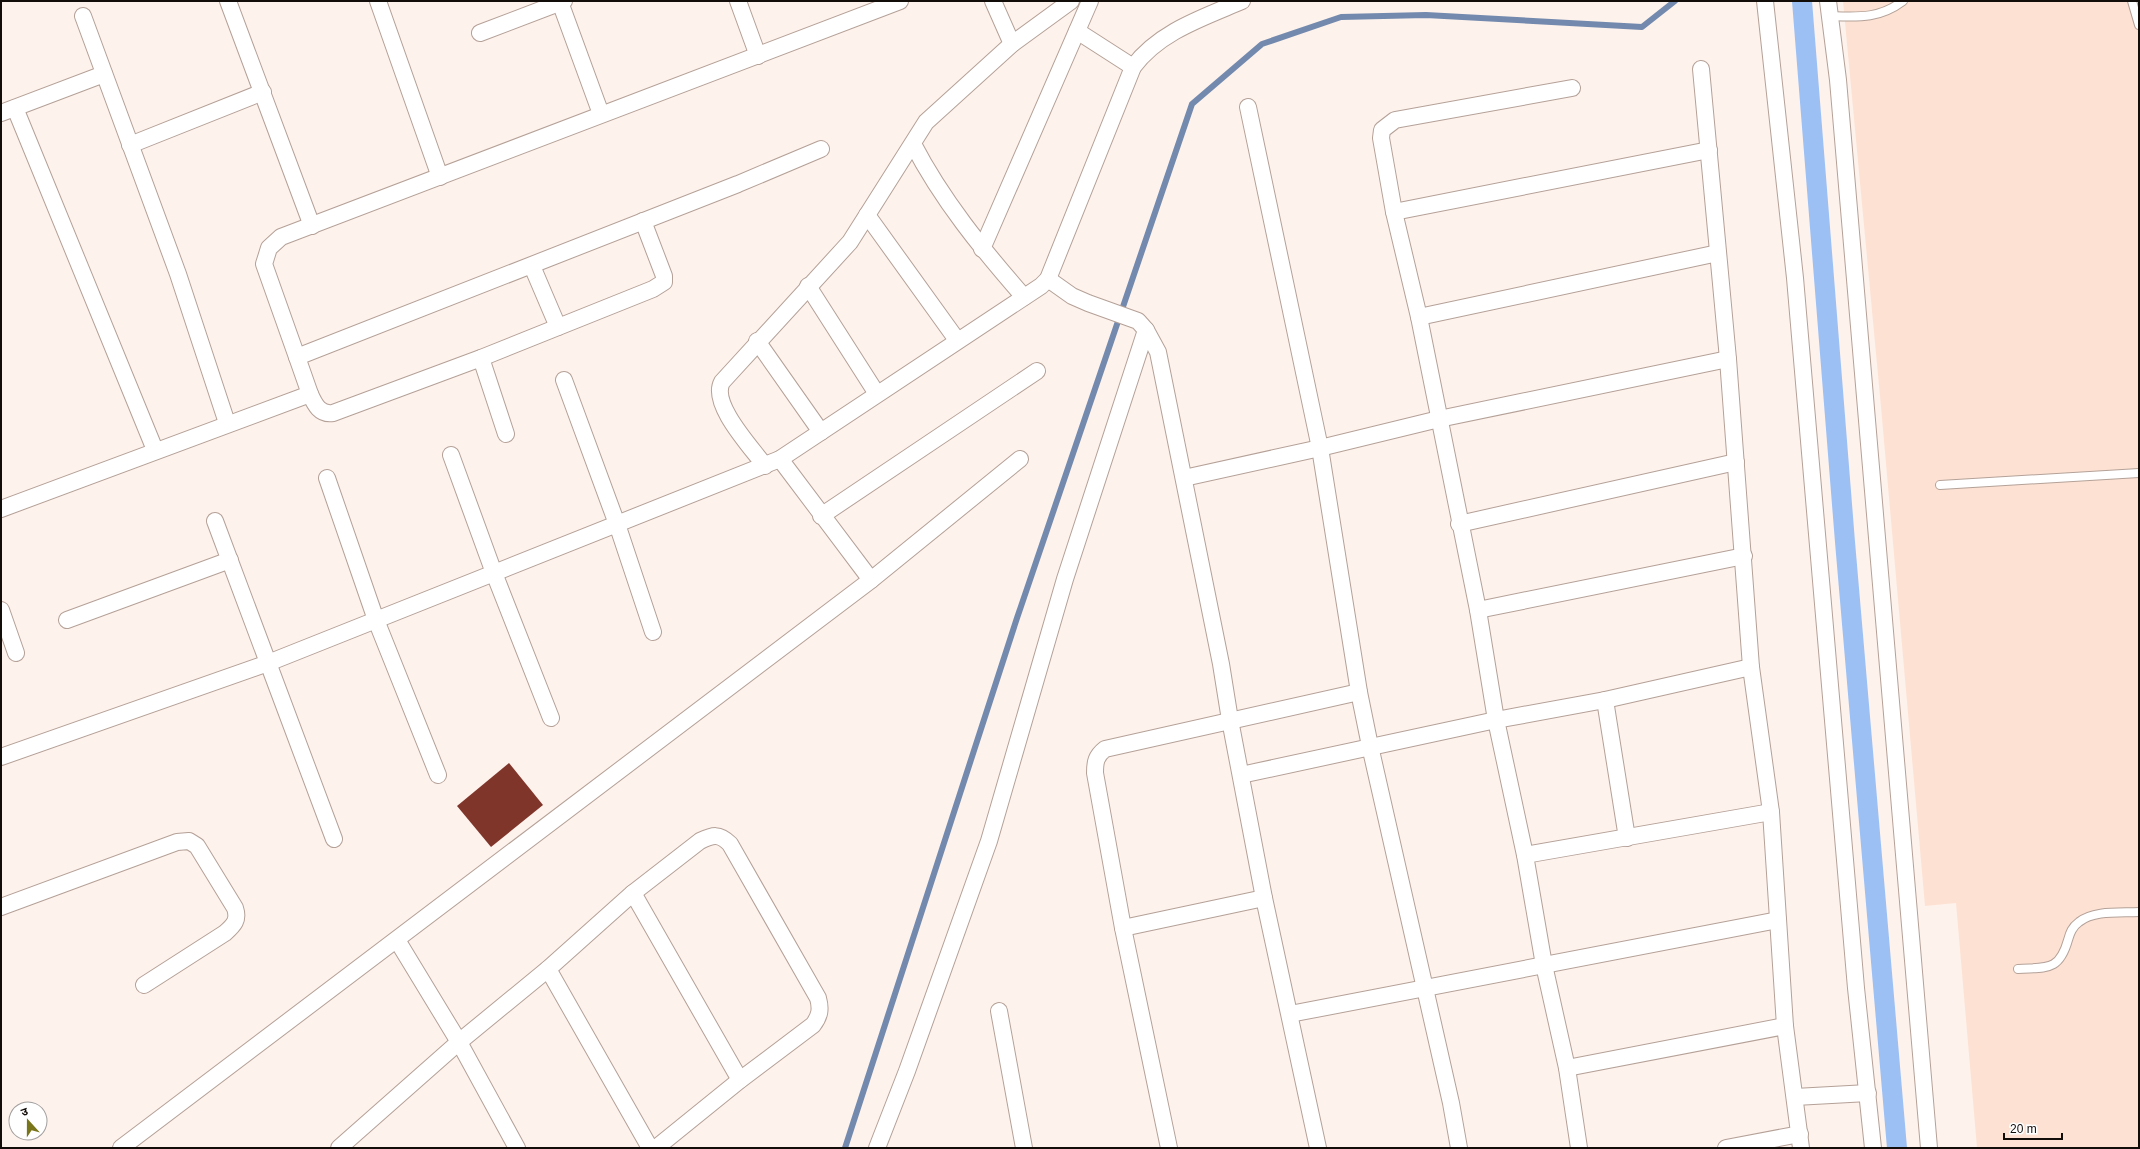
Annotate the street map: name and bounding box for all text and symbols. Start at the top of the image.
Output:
north arrow [8,1101,48,1141]
text: उ [19,1105,30,1118]
scale bar [2004,1115,2062,1141]
text: 20 m [2010,1122,2037,1136]

